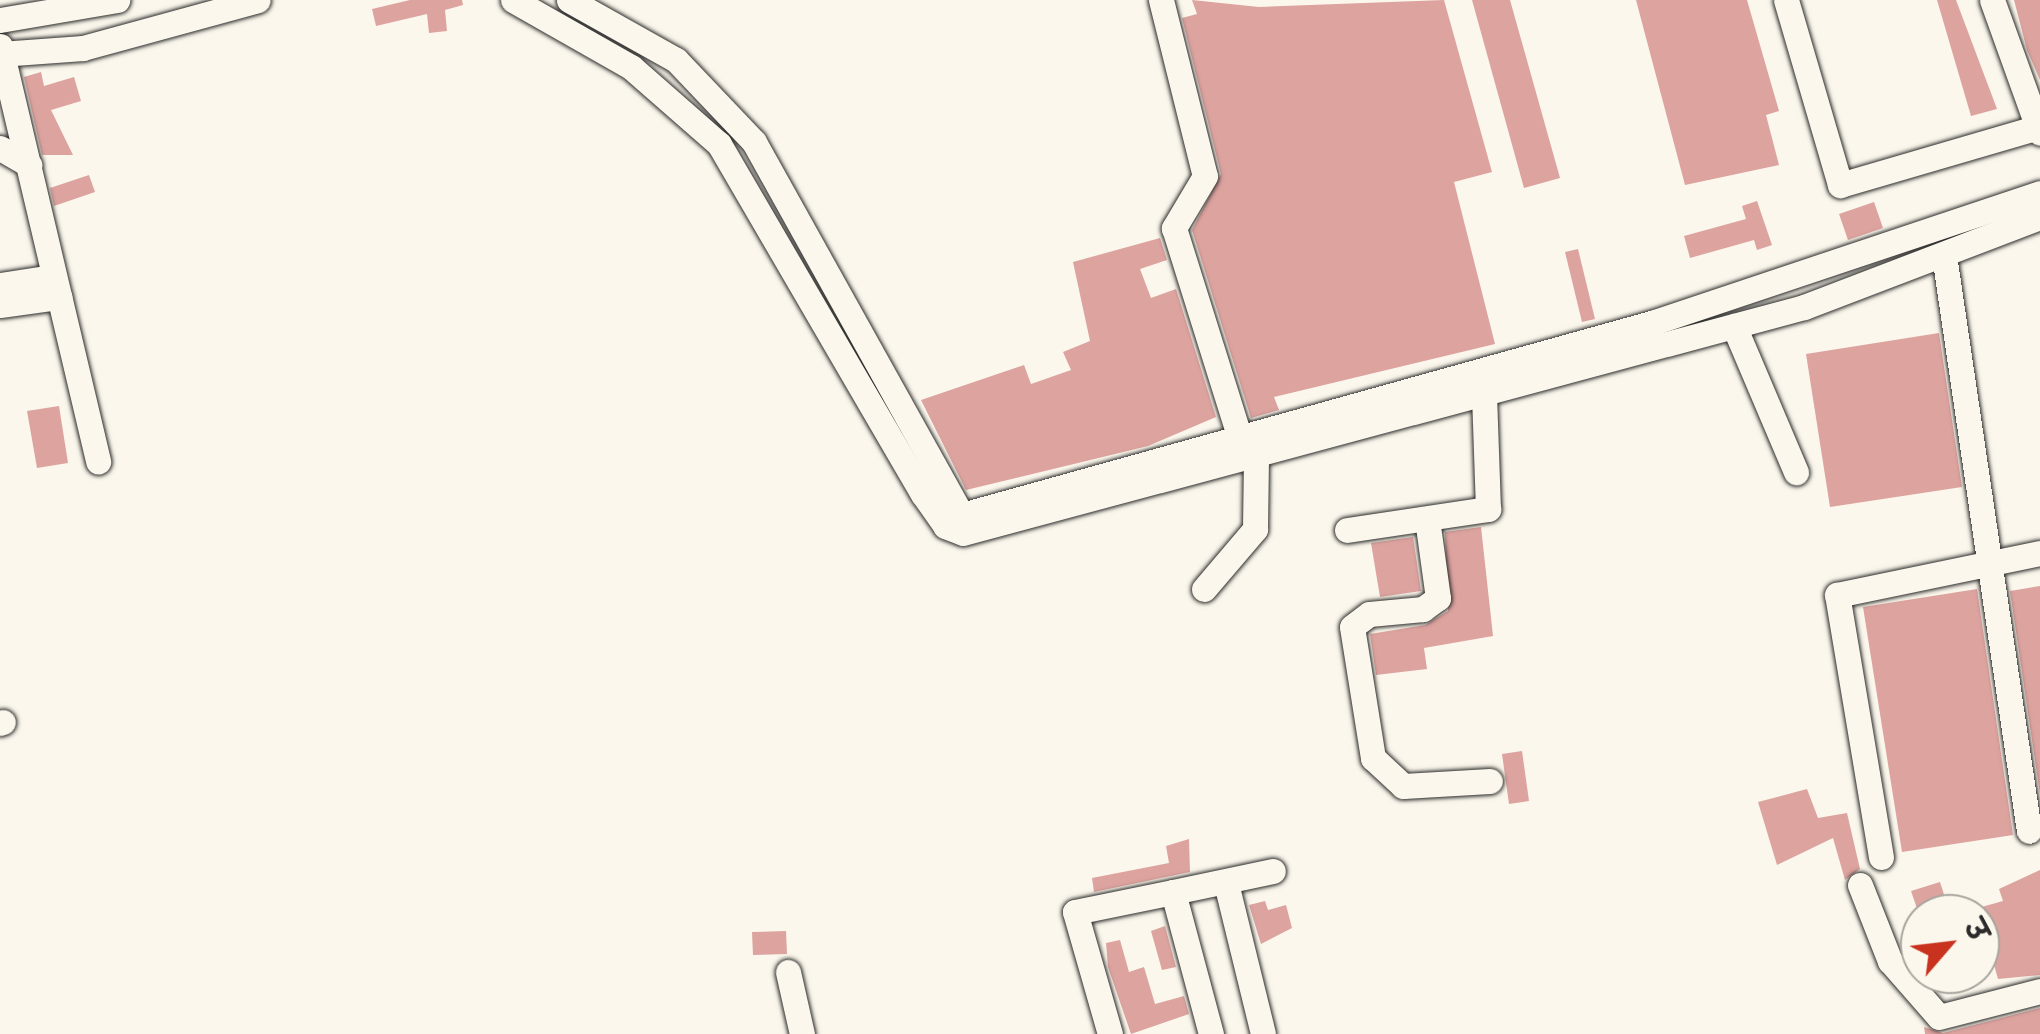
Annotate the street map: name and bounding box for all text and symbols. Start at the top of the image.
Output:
north arrow [1900,894,2000,994]
text: उ [1955,914,1995,947]

